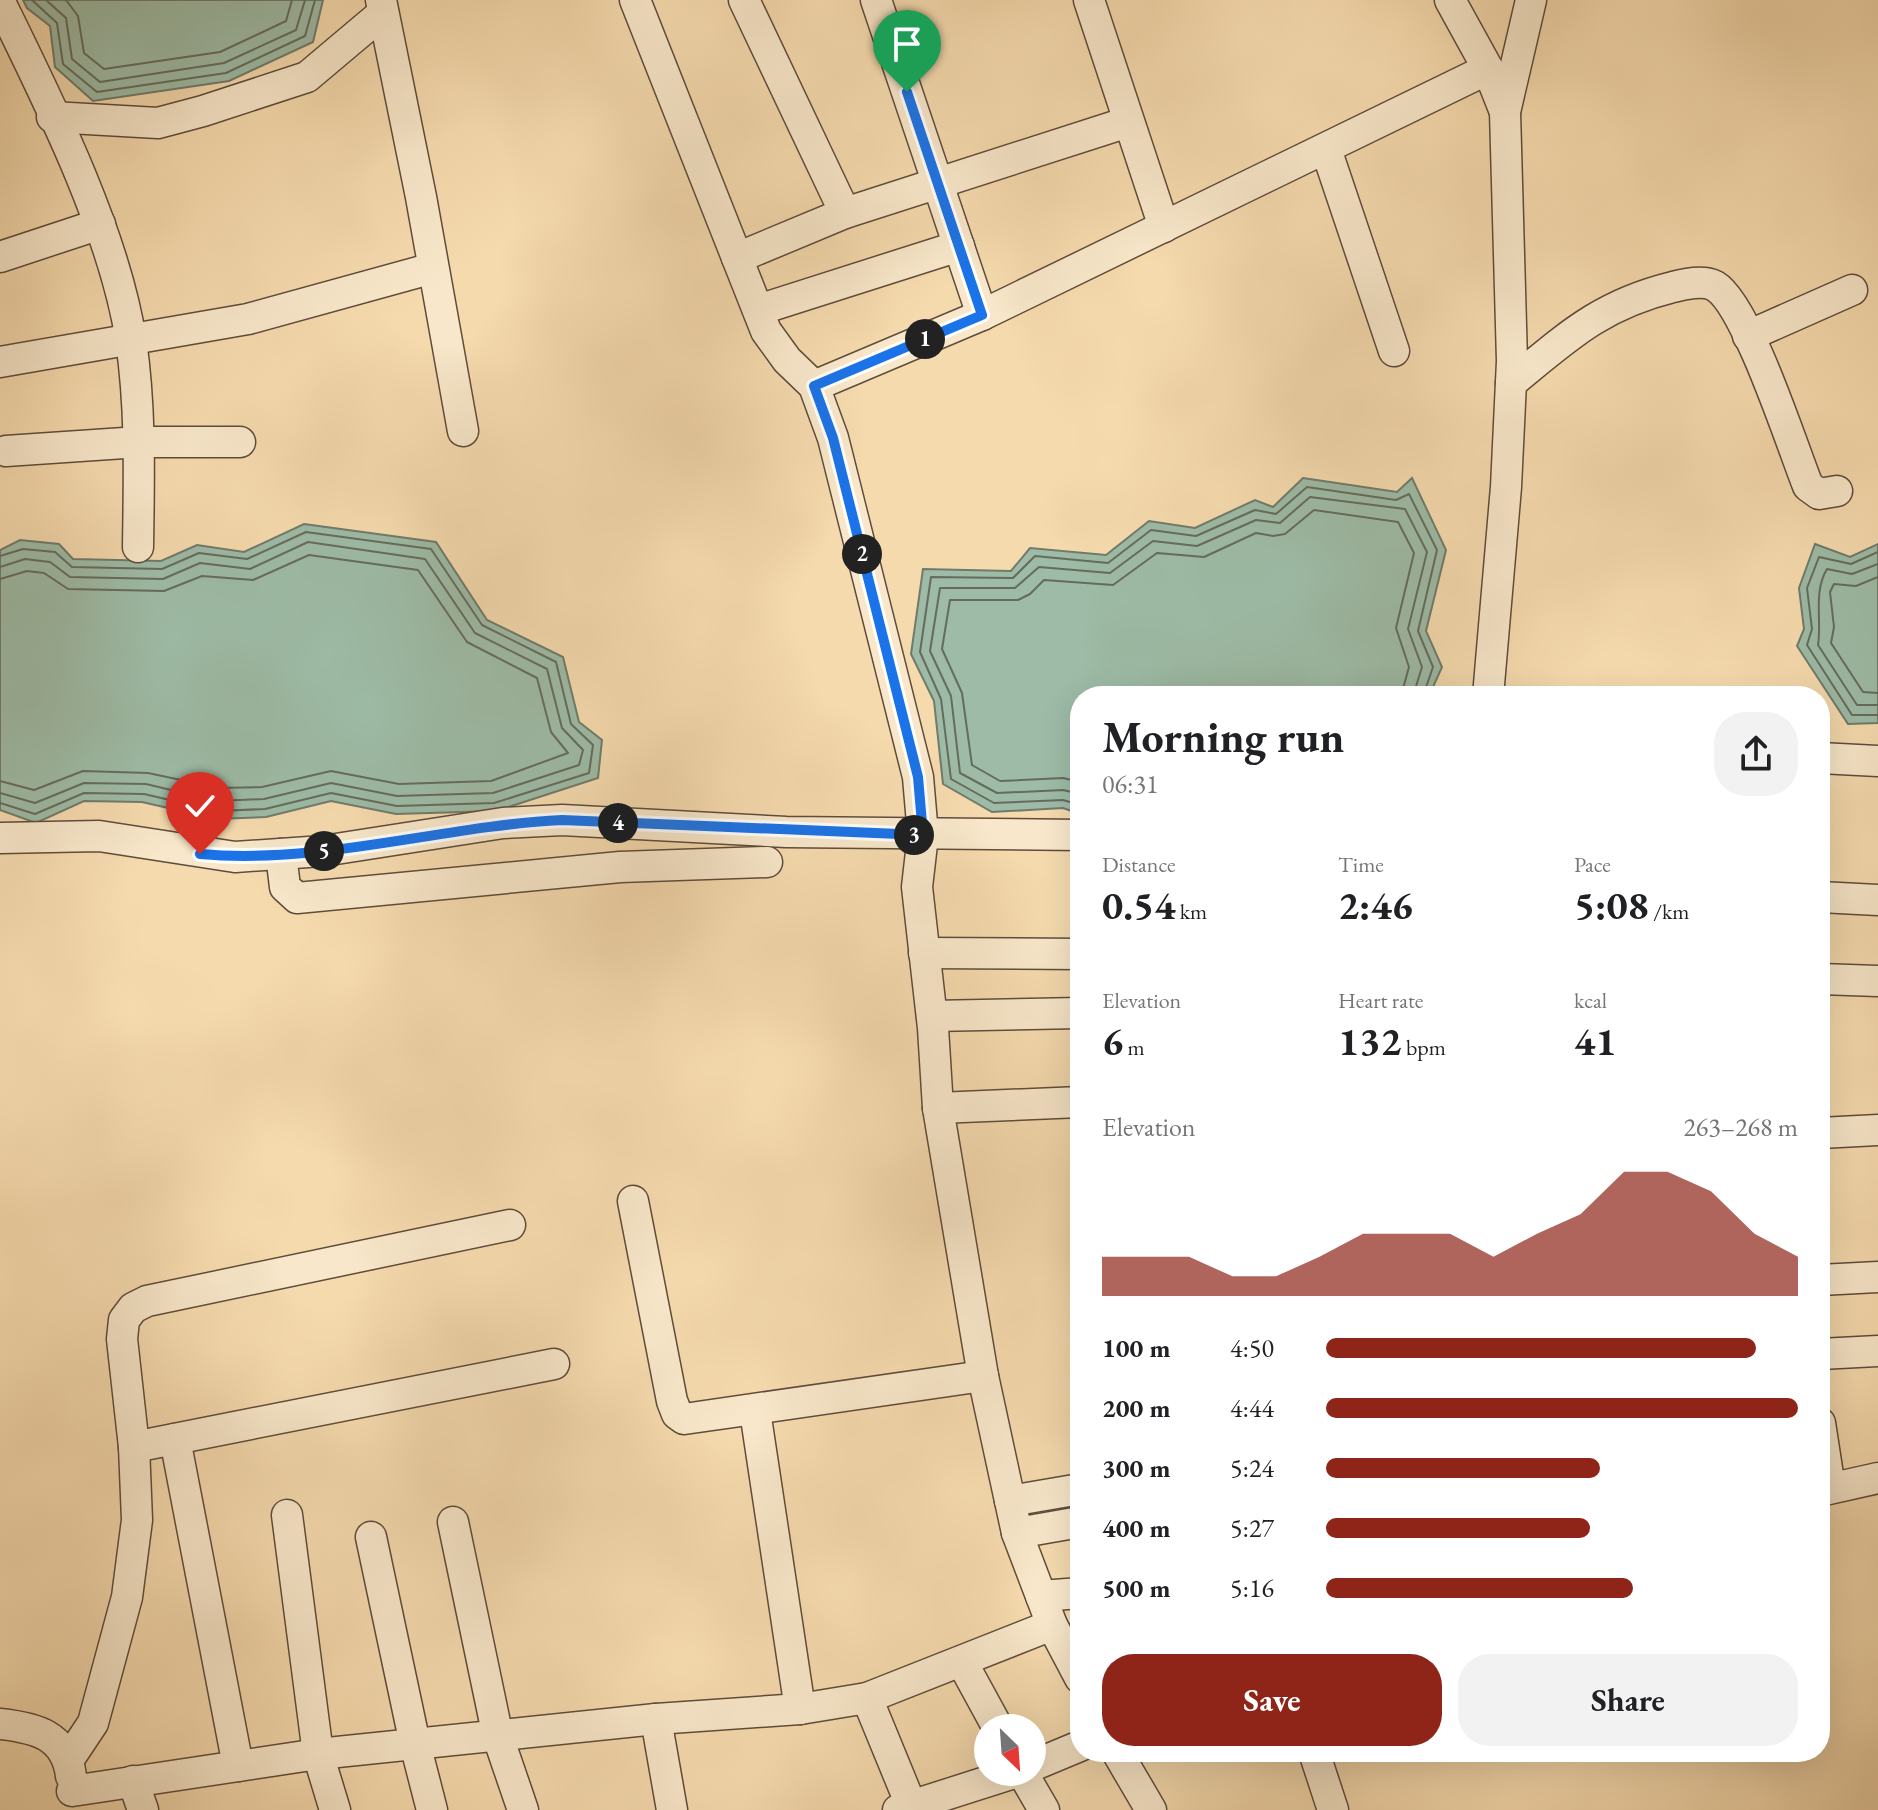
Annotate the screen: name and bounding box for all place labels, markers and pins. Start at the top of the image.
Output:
pin [873,10,941,92]
pin: 1 [905,319,945,359]
pin: 2 [842,534,882,574]
pin [166,772,234,854]
pin: 4 [598,803,638,843]
pin: 3 [894,815,934,855]
pin: 5 [304,831,344,871]

